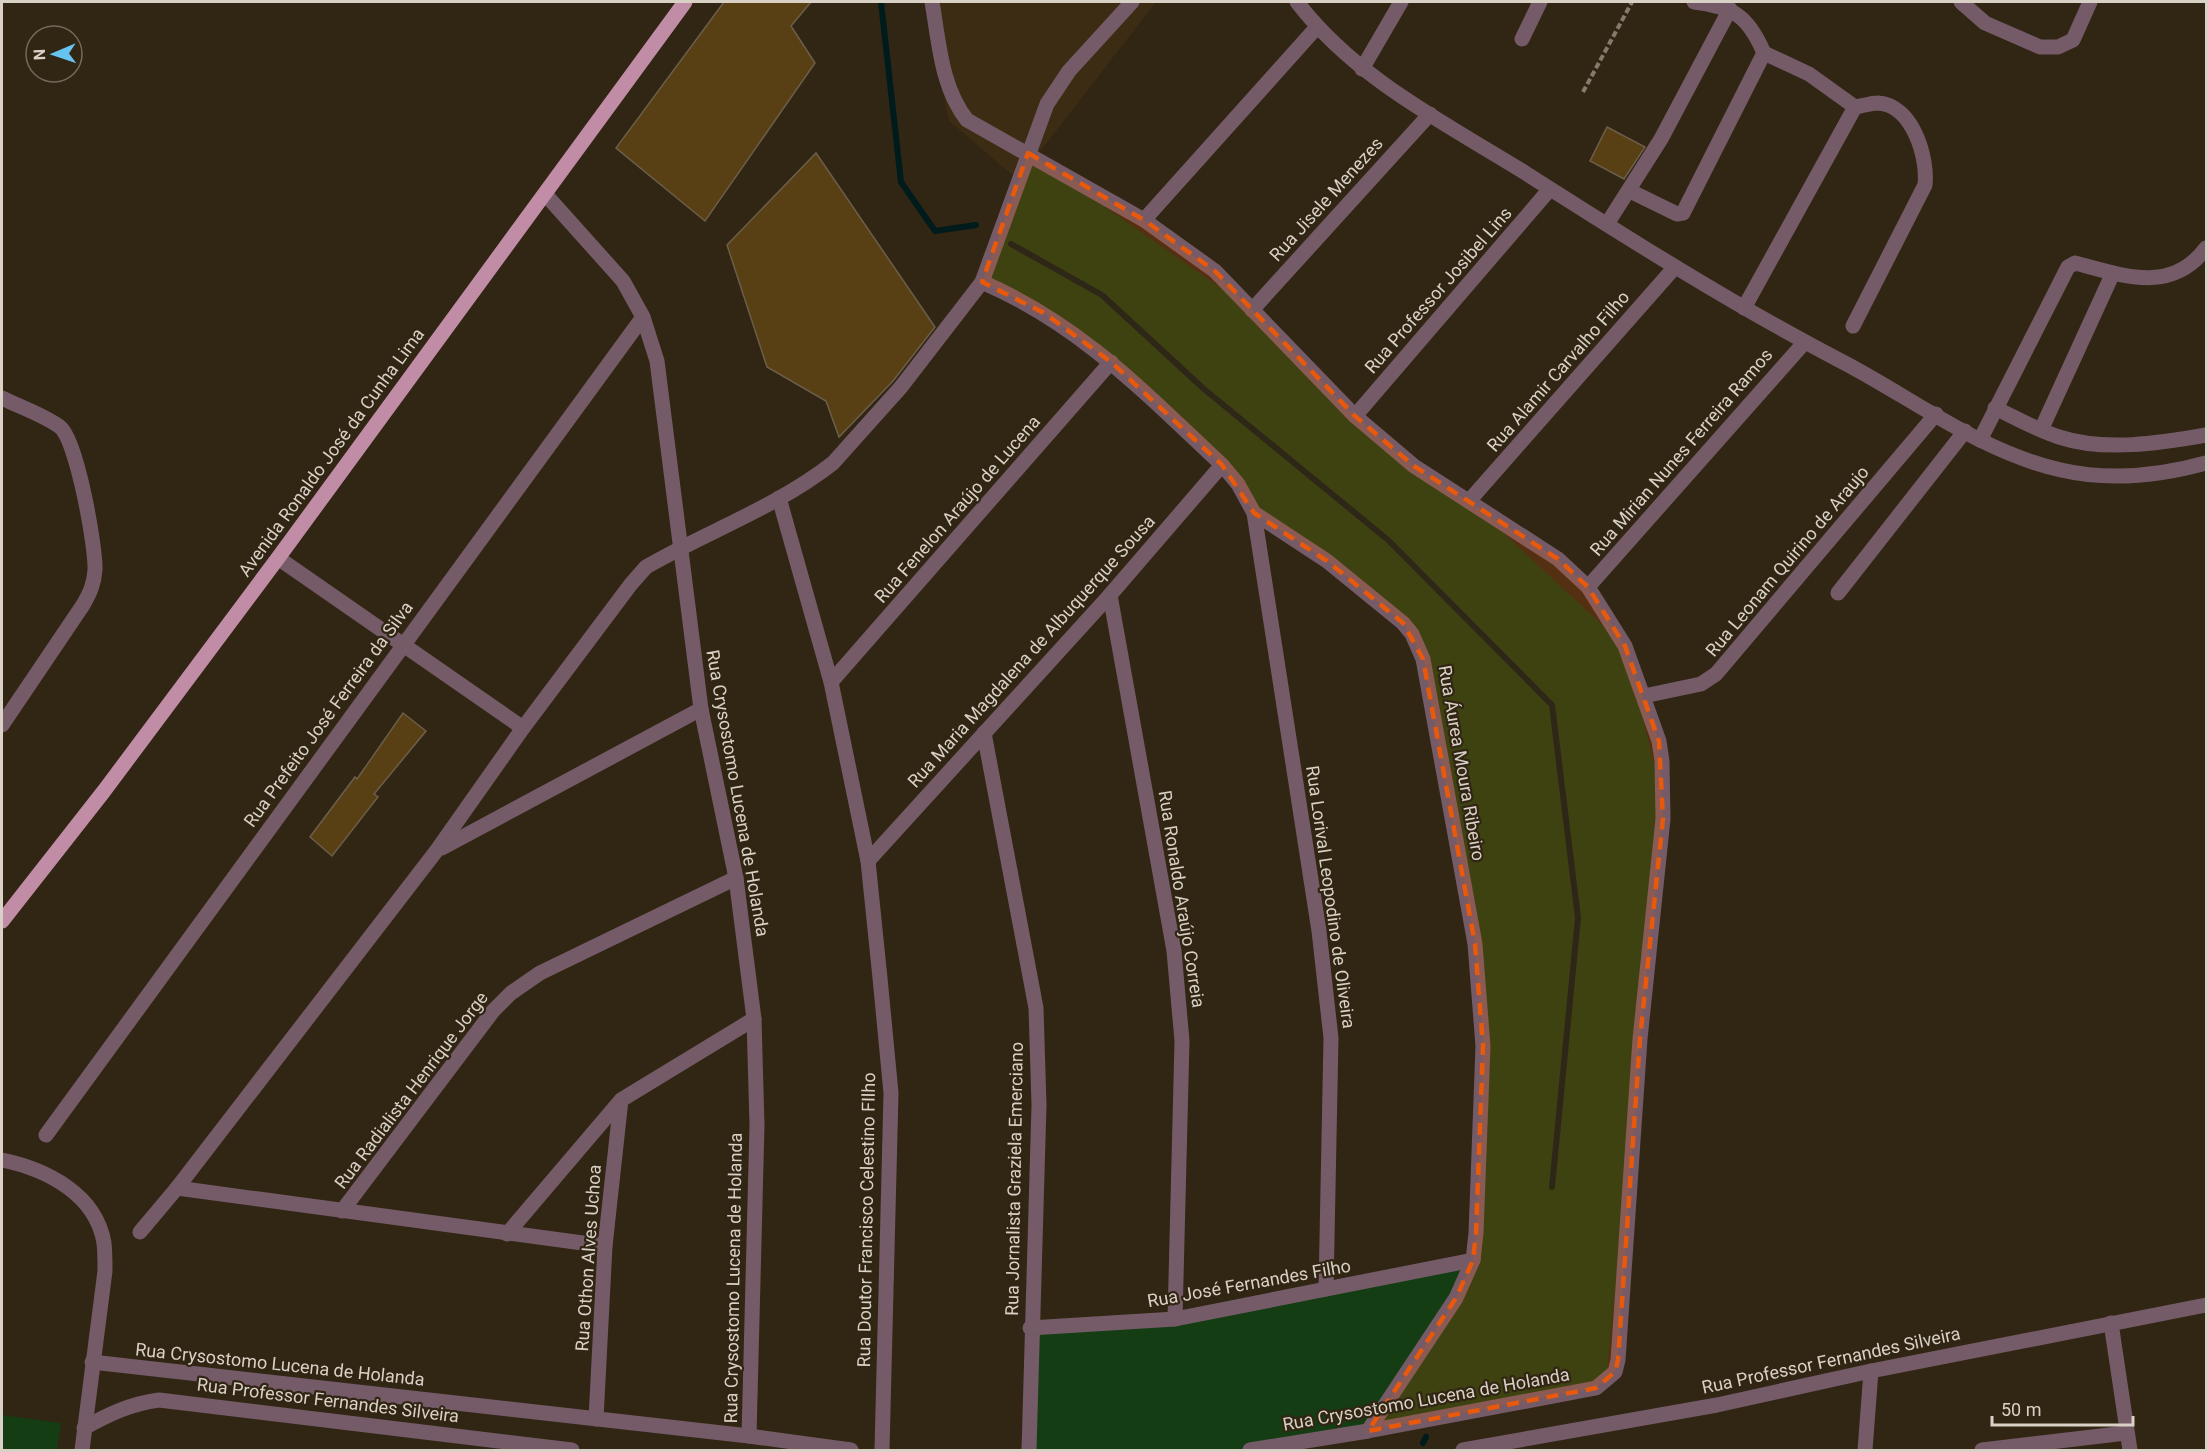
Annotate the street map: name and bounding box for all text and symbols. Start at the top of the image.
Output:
north arrow [24,24,84,84]
text: N [30,49,49,60]
street label: Rua Jisele Menezes [1265,133,1387,265]
street label: Rua Professor Josibel Lins [1360,203,1516,377]
street label: Rua Alamir Carvalho Filho [1483,286,1633,456]
street label: Avenida Ronaldo José da Cunha Lima [234,324,428,580]
street label: Rua Mirian Nunes Ferreira Ramos [1585,344,1777,560]
street label: Rua Fenelon Araújo de Lucena [870,411,1044,607]
street label: Rua Leonam Quirino de Araujo [1701,461,1873,661]
street label: Rua Maria Magdalena de Albuquerque Sousa [903,510,1159,792]
street label: Rua Prefeito José Ferreira da Silva [239,597,417,831]
street label: Rua Crysostomo Lucena de Holanda [702,648,774,938]
street label: Rua Áurea Moura Ribeiro [1434,664,1490,862]
street label: Rua Lorival Leopodino de Oliveira [1302,764,1360,1030]
street label: Rua Ronaldo Araújo Correia [1154,789,1210,1009]
street label: Rua Radialista Henrique Jorge [330,987,492,1193]
street label: Rua Jornalista Graziela Emerciano [1001,1042,1027,1316]
street label: Rua Doutor Francisco Celestino FIlho [853,1072,879,1368]
street label: Rua Crysostomo Lucena de Holanda [720,1132,746,1424]
street label: Rua Othon Alves Uchoa [571,1164,605,1352]
street label: Rua José Fernandes Filho [1146,1255,1352,1311]
street label: Rua Professor Fernandes Silveira [1700,1322,1962,1398]
street label: Rua Crysostomo Lucena de Holanda [134,1338,426,1390]
street label: Rua Crysostomo Lucena de Holanda [1281,1363,1571,1435]
street label: Rua Professor Fernandes Silveira [196,1374,460,1426]
scale bar [1992,1389,2133,1427]
text: 50 m [2001,1399,2041,1420]

